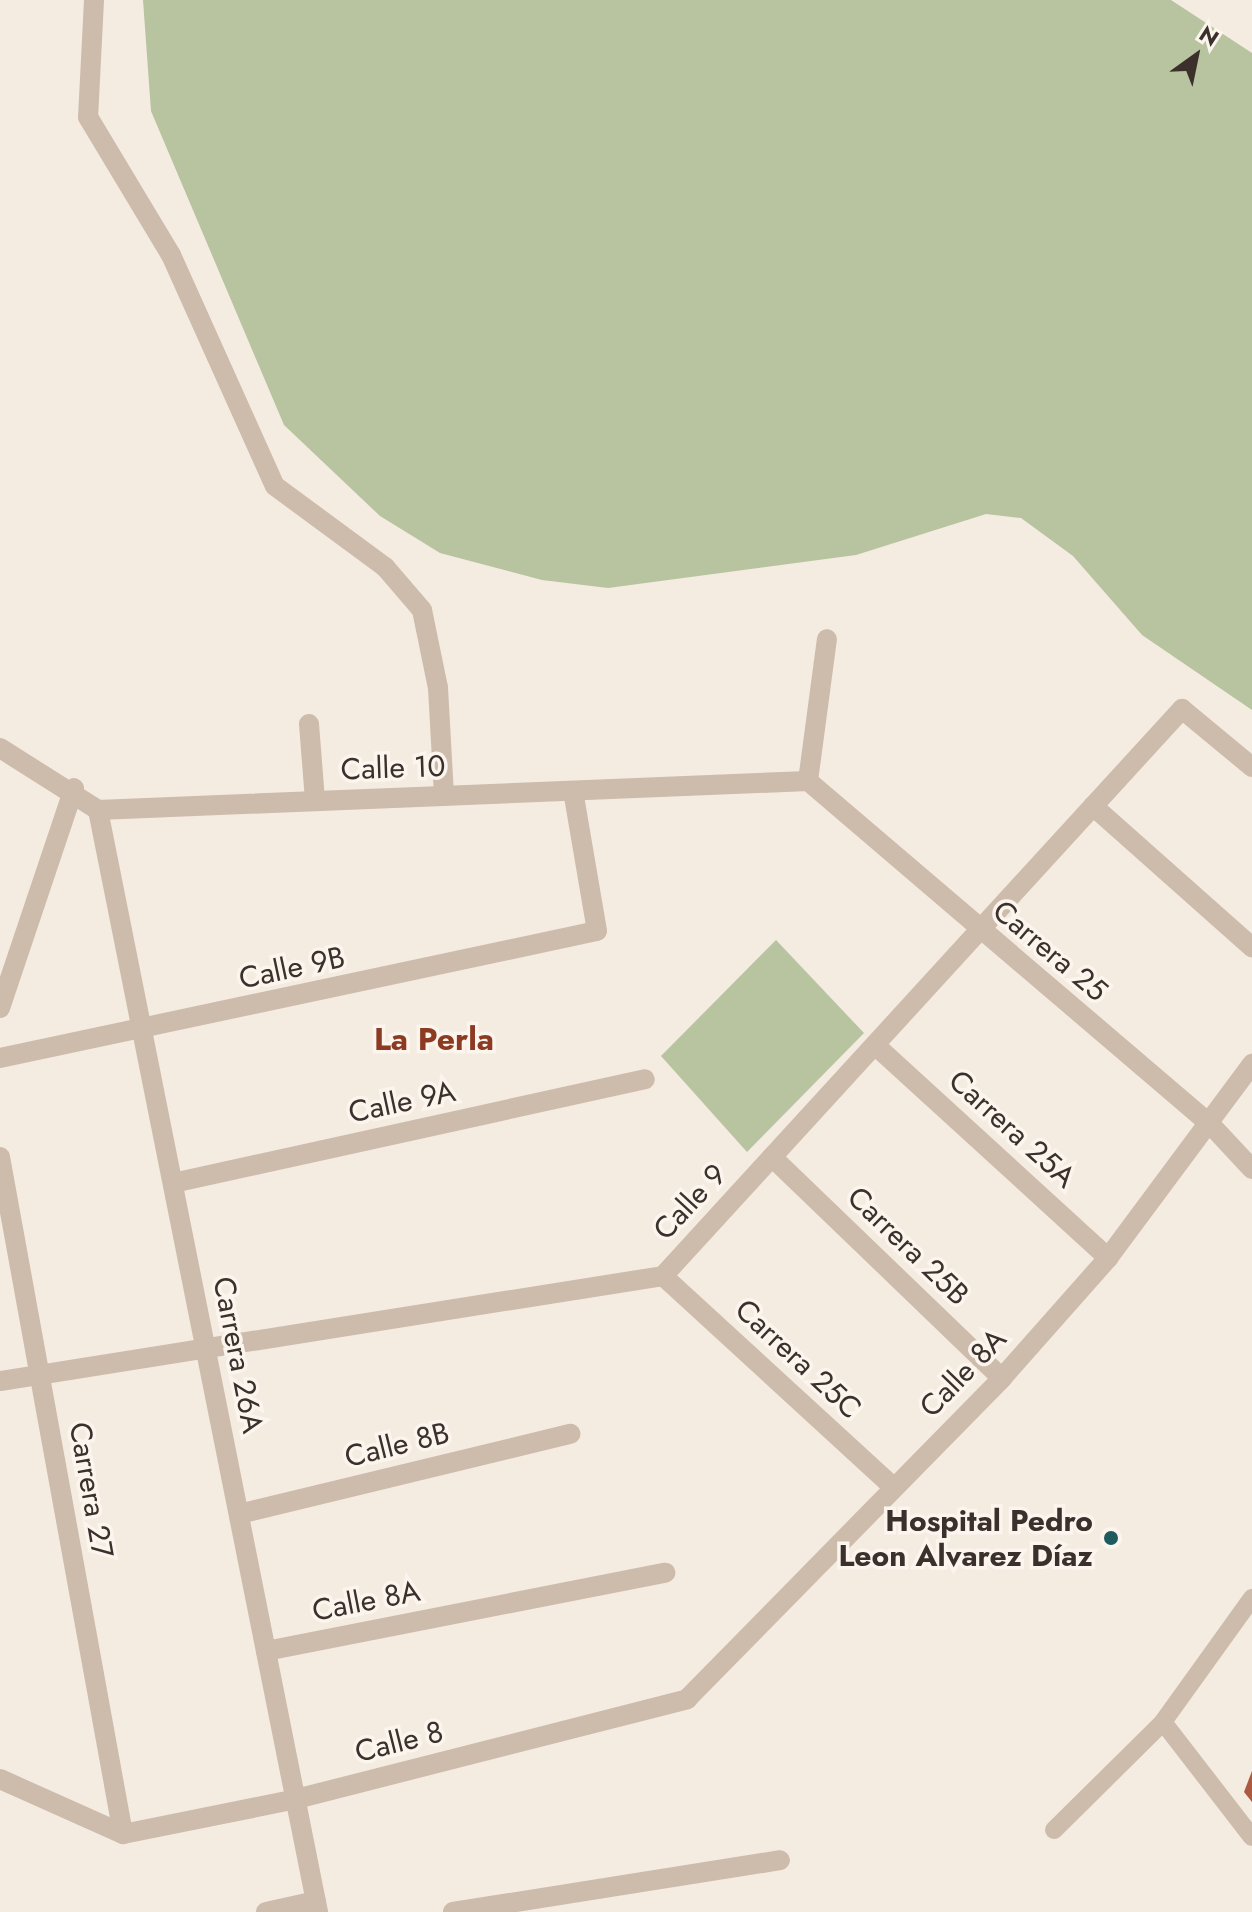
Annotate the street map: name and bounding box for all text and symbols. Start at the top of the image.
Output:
north arrow [1156,16,1236,96]
text: N [1193,18,1225,54]
street label: Calle 10 [340,748,446,788]
street label: Carrera 25 [985,893,1115,1009]
street label: Calle 9B [236,939,348,997]
district label: La Perla [374,1020,494,1058]
street label: Carrera 25A [941,1063,1083,1195]
street label: Calle 9A [345,1073,459,1131]
street label: Calle 9 [646,1157,734,1247]
street label: Carrera 25B [840,1179,976,1313]
street label: Carrera 26A [205,1274,271,1436]
street label: Carrera 25C [728,1292,868,1426]
street label: Calle 8A [912,1321,1014,1425]
street label: Calle 8B [341,1415,453,1475]
street label: Carrera 27 [61,1419,121,1561]
place label: Hospital Pedro Leon Alvarez Díaz [839,1503,1093,1574]
marker: Hospital Pedro Leon Alvarez Díaz [1100,1527,1122,1549]
street label: Calle 8A [309,1573,423,1629]
street label: Calle 8 [351,1714,447,1770]

